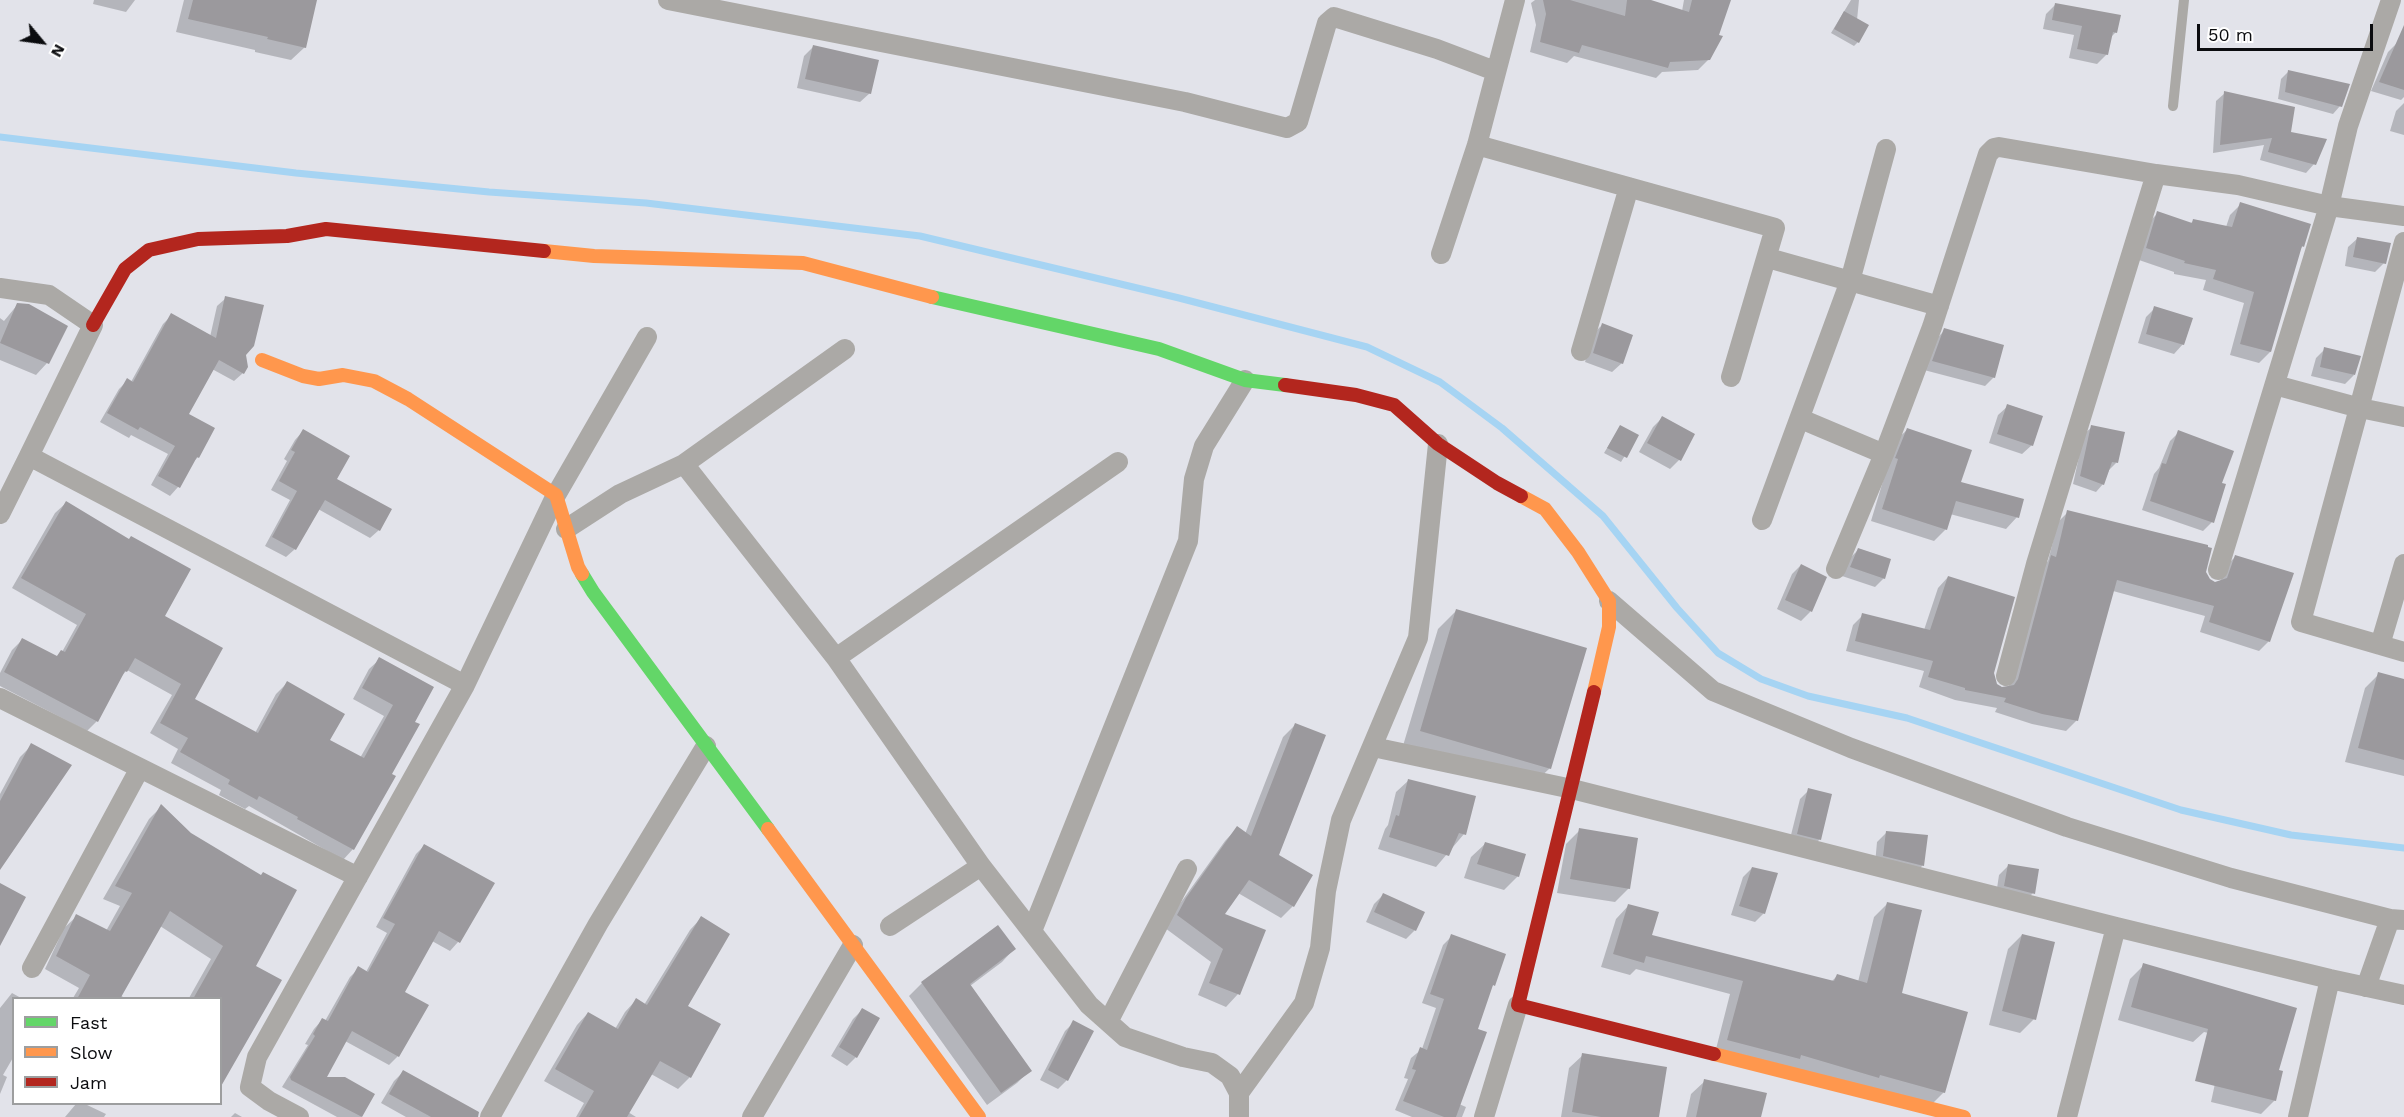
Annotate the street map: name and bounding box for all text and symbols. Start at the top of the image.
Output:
north arrow [12,12,72,72]
scale bar [2200,12,2376,50]
text: 50 m [2208,24,2253,45]
text: N [47,41,69,61]
legend [12,997,222,1105]
text: Fast [70,1012,107,1033]
text: Slow [70,1042,113,1063]
text: Jam [70,1072,107,1093]

